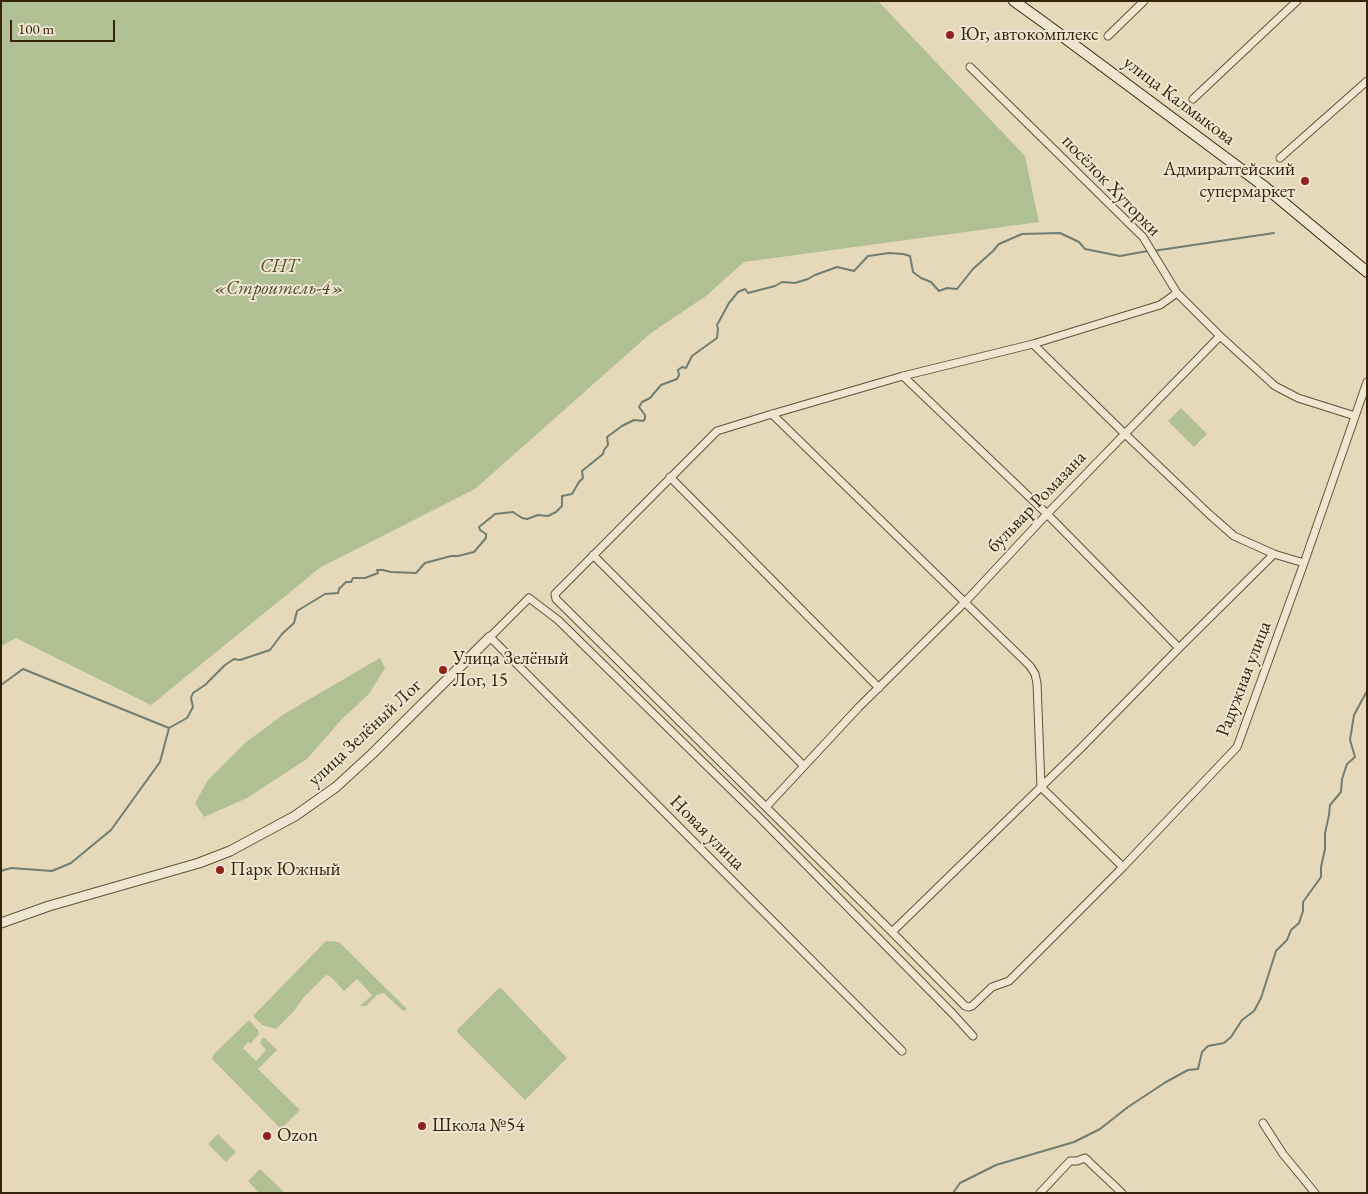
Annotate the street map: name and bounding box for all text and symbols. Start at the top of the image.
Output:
scale bar [12,10,118,42]
text: 100 m [18,19,54,38]
place label: Юг, автокомплекс [960,24,1099,46]
marker: Юг, автокомплекс [944,29,956,41]
street label: улица Калмыкова [1118,51,1240,151]
street label: посёлок Хуторки [1057,130,1165,242]
place label: Адмиралтейский супермаркет [1163,159,1295,203]
marker: Адмиралтейский супермаркет [1299,175,1311,187]
park label: СНТ «Строитель-4» [214,256,344,300]
street label: бульвар Ромазана [983,446,1091,558]
street label: Радужная улица [1212,618,1276,740]
place label: Улица Зелёный Лог, 15 [453,648,569,692]
marker: Улица Зелёный Лог, 15 [437,664,449,676]
street label: улица Зелёный Лог [304,675,426,791]
street label: Новая улица [665,791,749,875]
place label: Парк Южный [230,859,340,881]
marker: Парк Южный [214,864,226,876]
place label: Школа №54 [432,1115,525,1137]
marker: Школа №54 [416,1120,428,1132]
place label: Ozon [277,1125,318,1147]
marker: Ozon [261,1130,273,1142]

